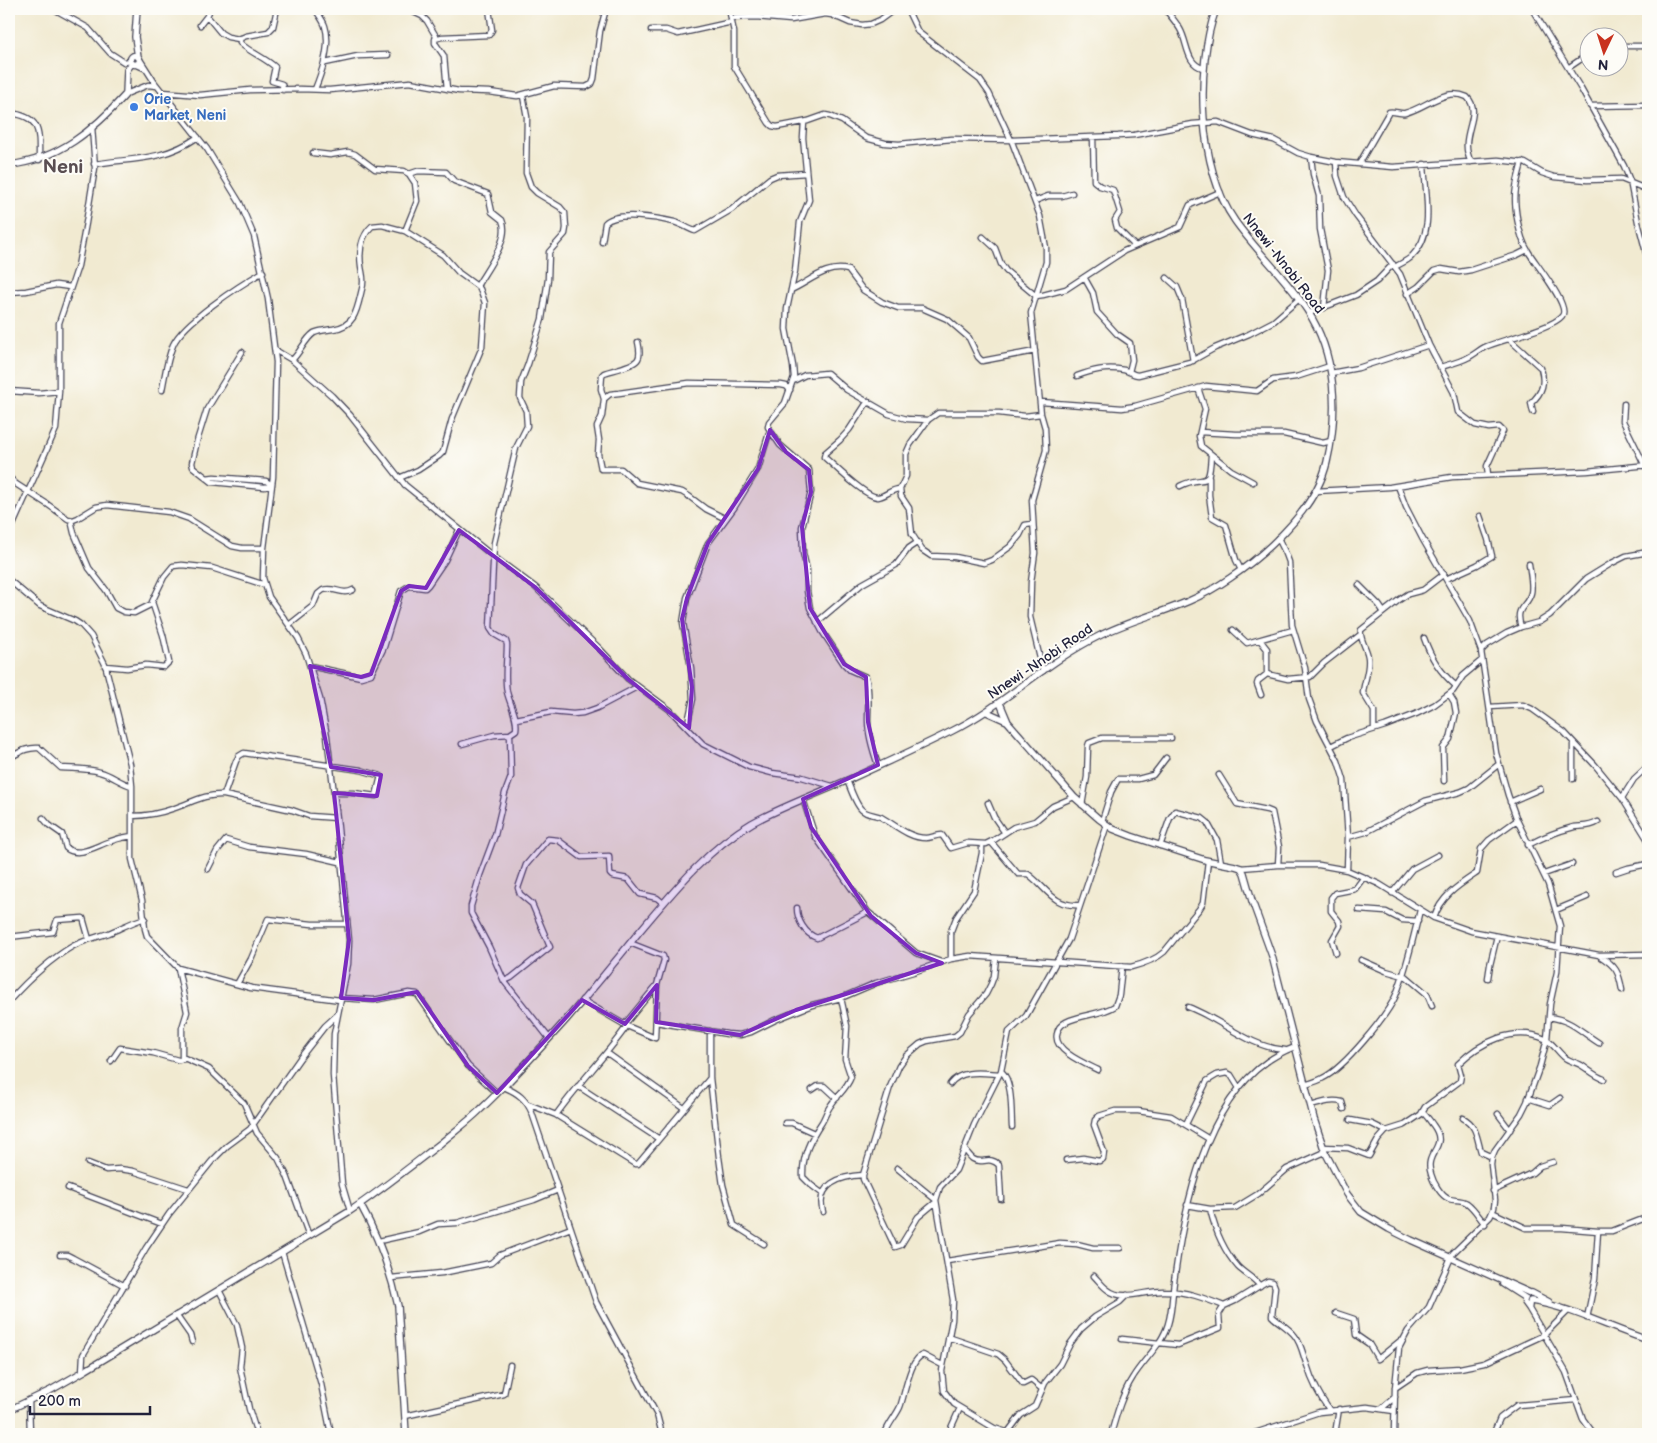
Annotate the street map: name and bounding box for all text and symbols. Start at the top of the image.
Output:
north arrow [1580,28,1630,78]
text: N [1597,56,1609,73]
place label: Orie Market, Neni [144,91,226,124]
marker: Orie Market, Neni [128,101,140,113]
district label: Neni [43,156,83,179]
street label: Nnewi -Nnobi Road [1239,210,1328,317]
street label: Nnewi -Nnobi Road [985,620,1096,703]
scale bar [30,1383,150,1415]
text: 200 m [38,1392,81,1411]

